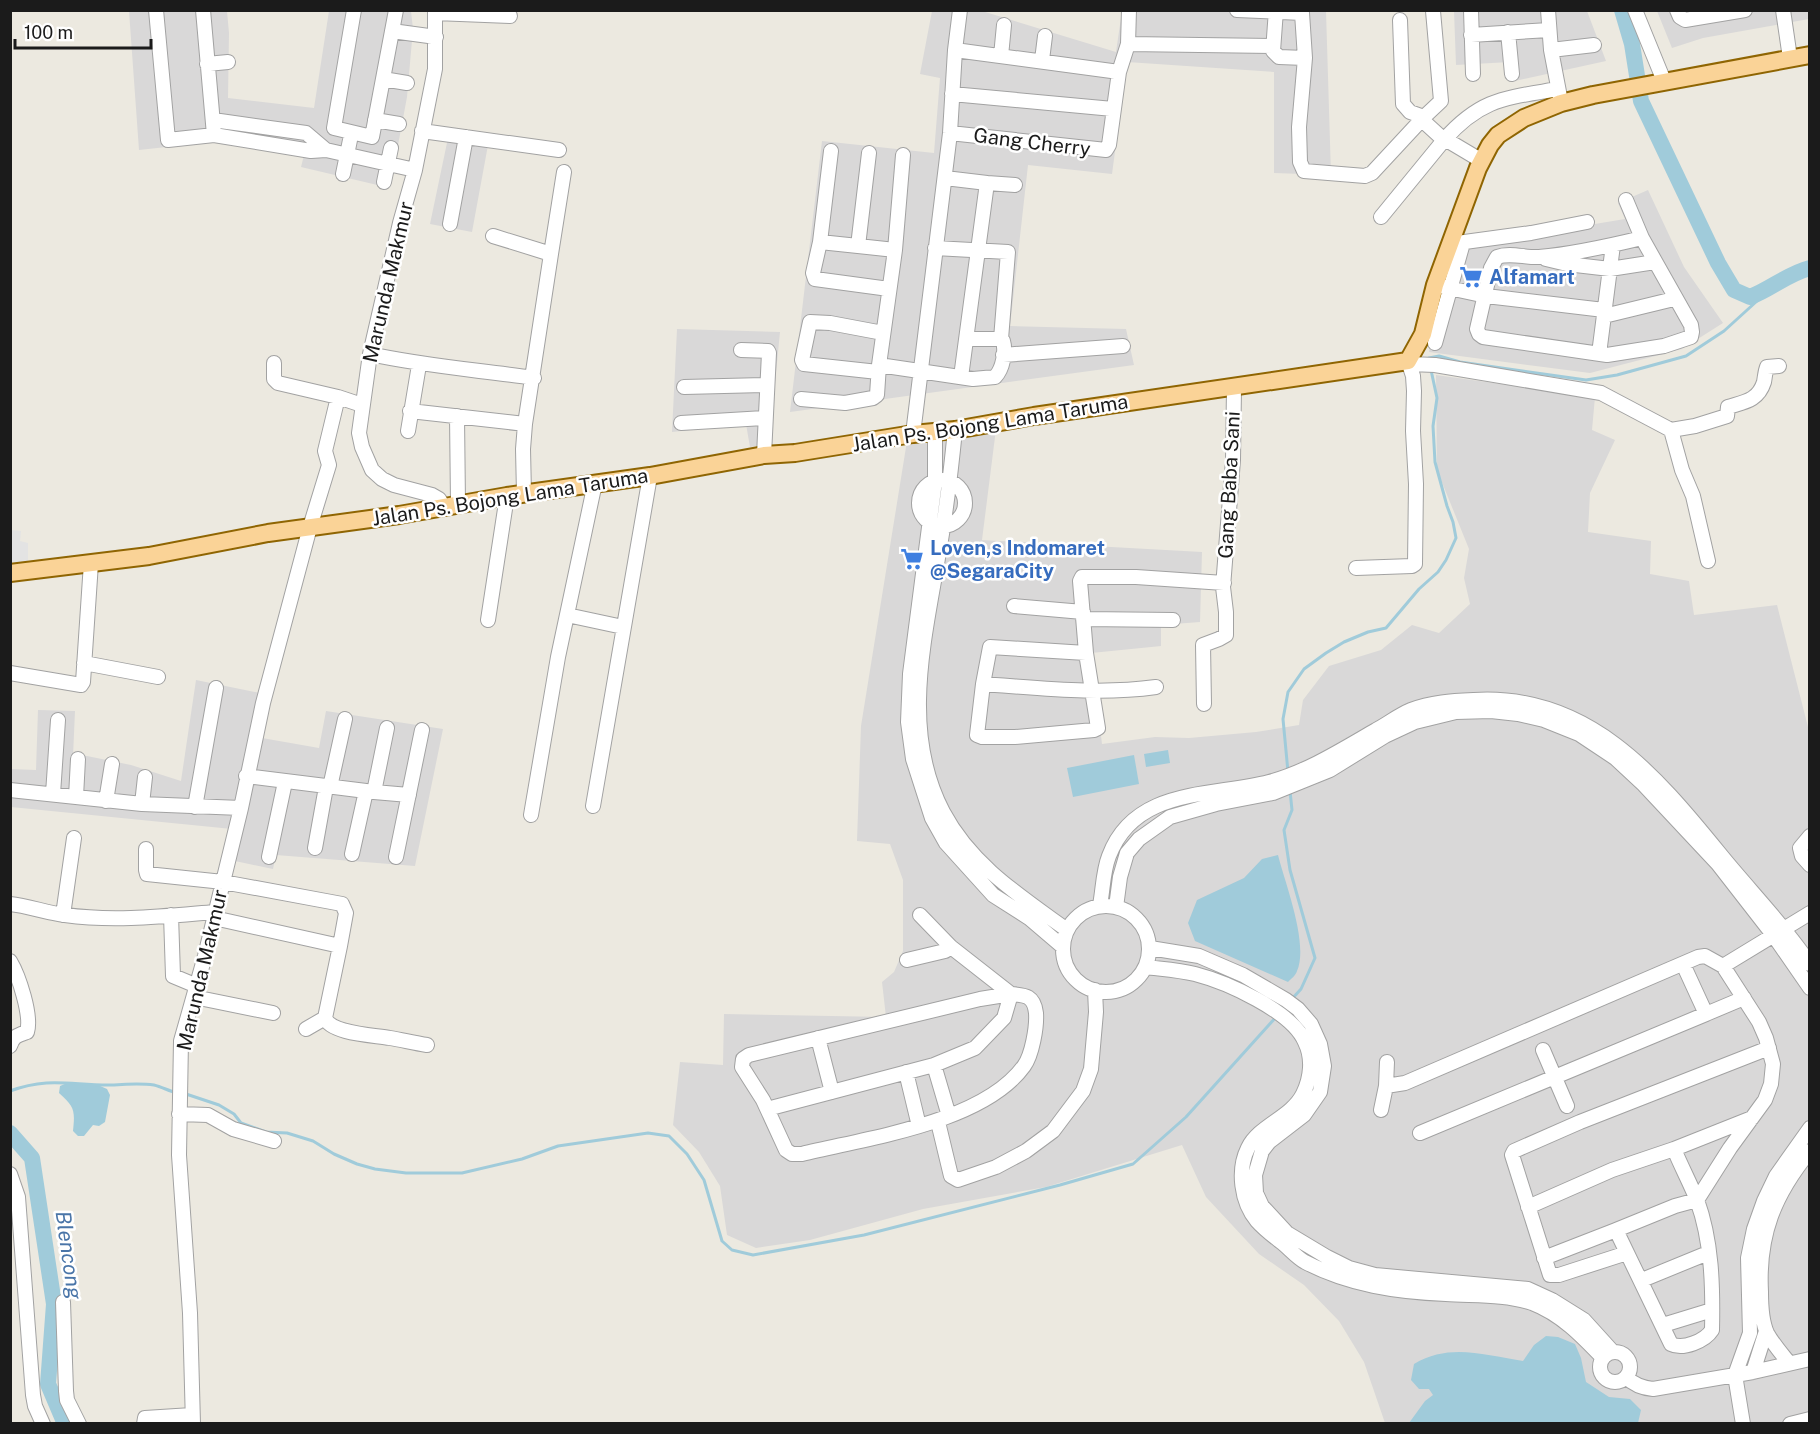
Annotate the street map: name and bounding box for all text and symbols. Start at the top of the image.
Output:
scale bar [15,12,152,50]
text: 100 m [24,22,73,43]
street label: Gang Cherry [972,123,1092,161]
street label: Marunda Makmur [358,199,418,365]
supermarket icon: Alfamart [1458,264,1484,290]
place label: Alfamart [1489,265,1575,289]
street label: Jalan Ps. Bojong Lama Taruma [850,389,1130,457]
street label: Gang Baba Sani [1213,411,1245,559]
street label: Jalan Ps. Bojong Lama Taruma [370,463,650,531]
place label: Loven,s Indomaret @SegaraCity [930,536,1105,583]
supermarket icon: Loven,s Indomaret @SegaraCity [899,546,925,572]
street label: Marunda Makmur [172,887,232,1053]
water label: Blencong [50,1209,88,1301]

